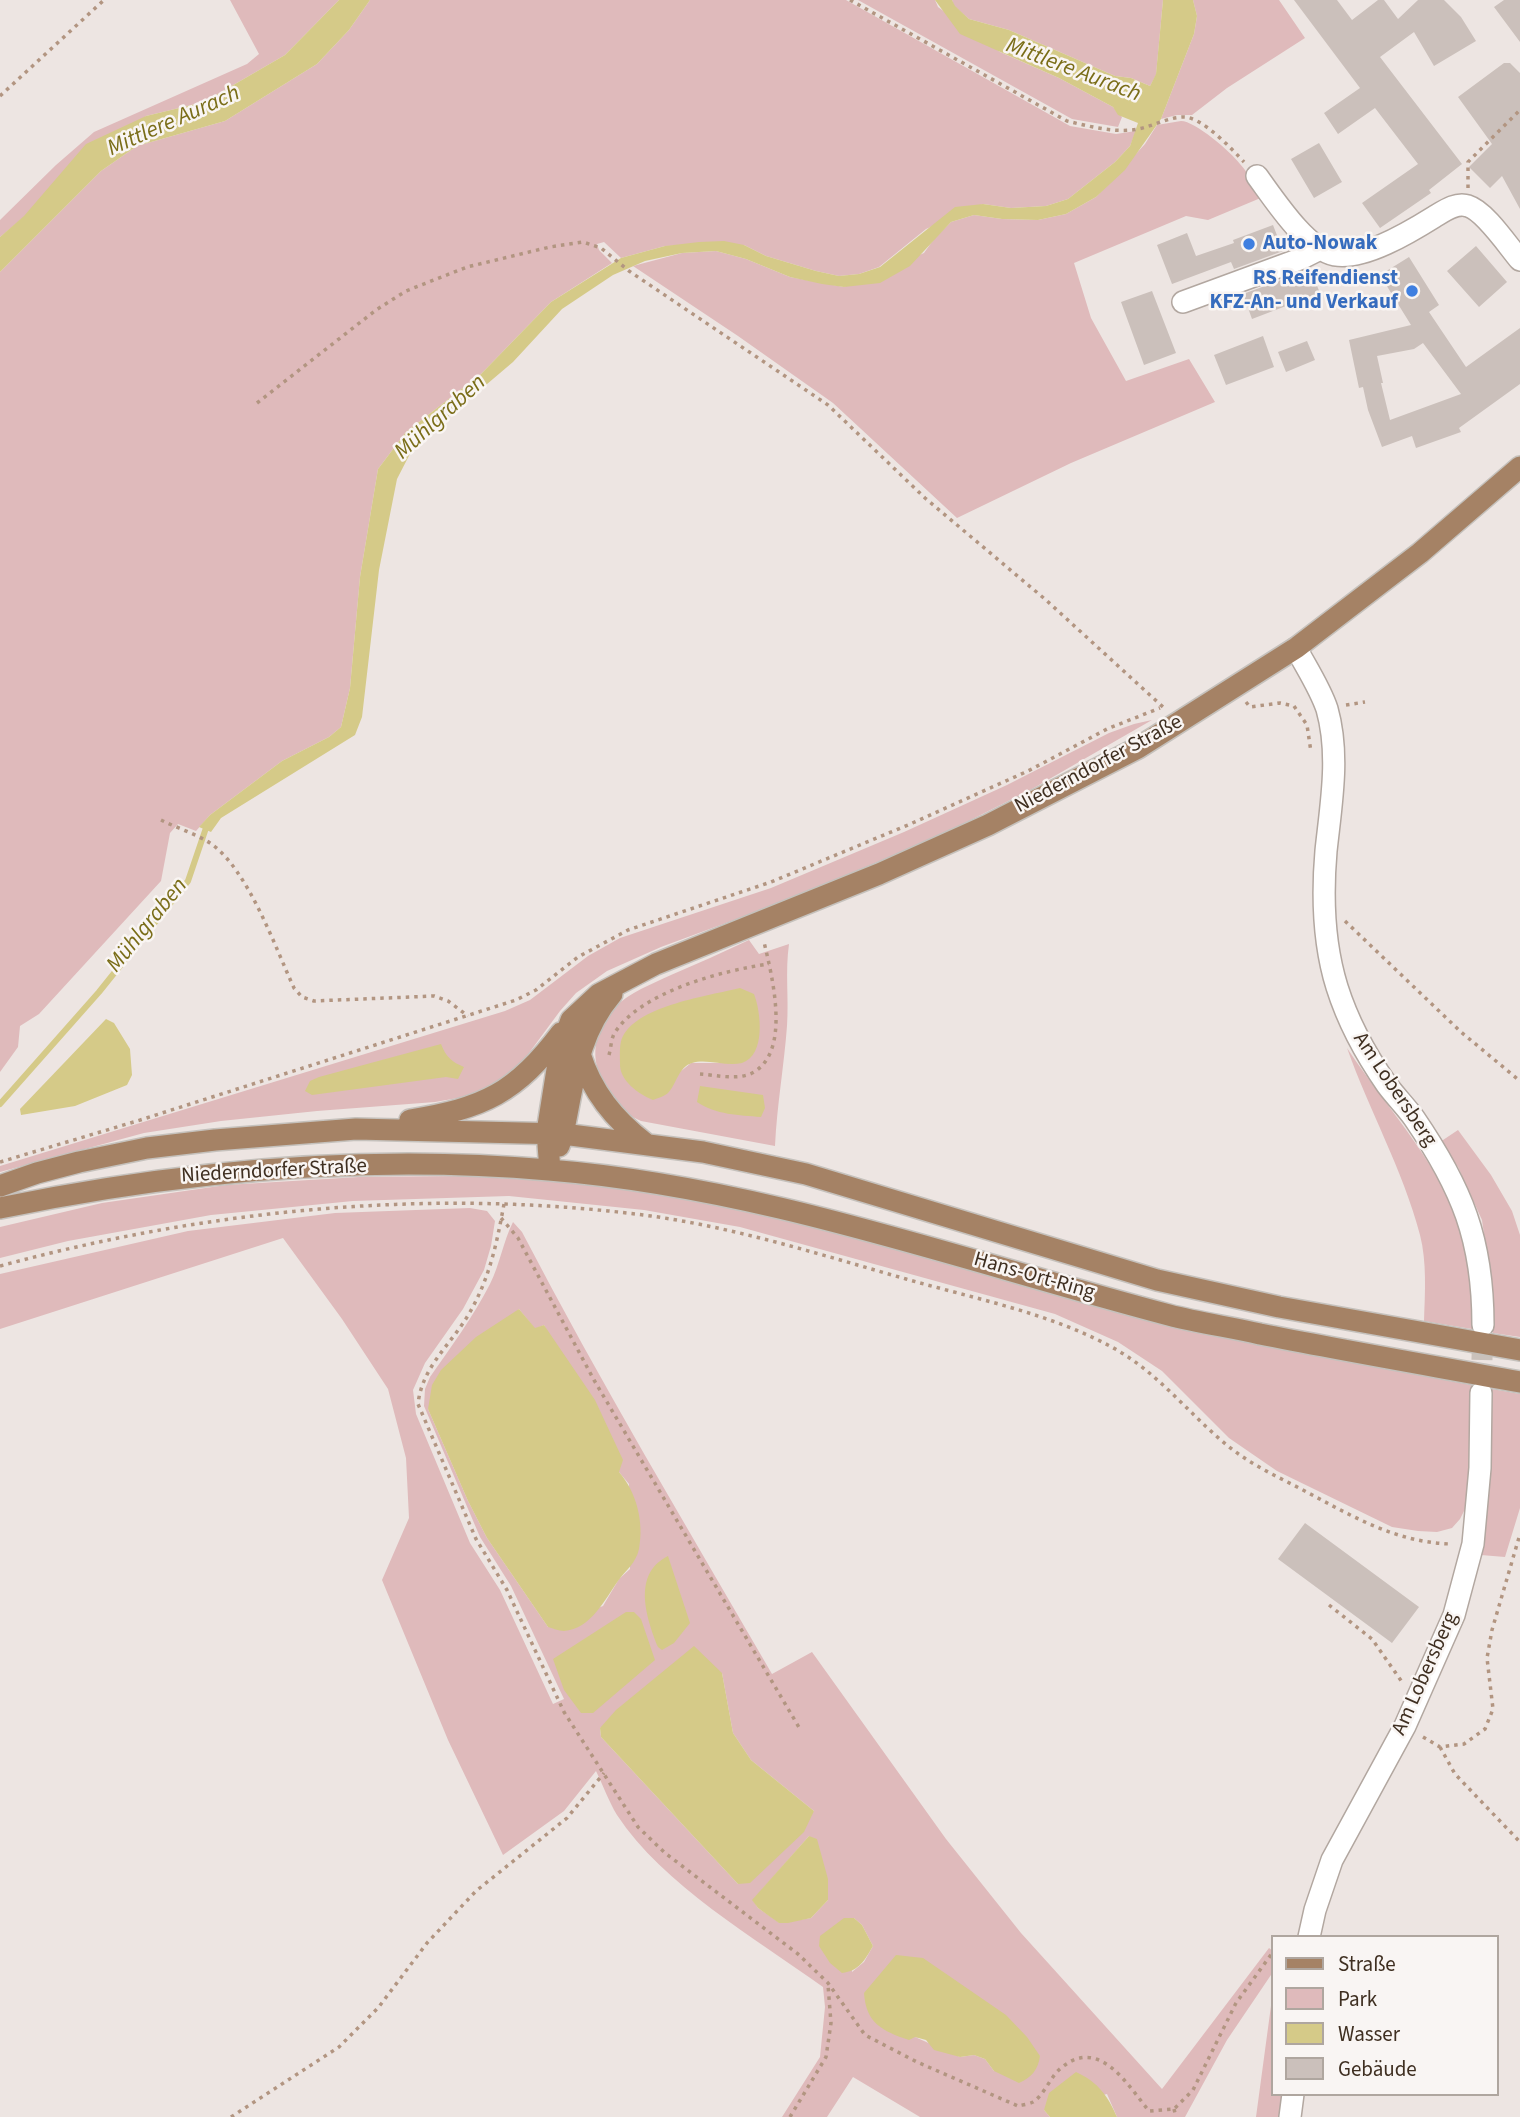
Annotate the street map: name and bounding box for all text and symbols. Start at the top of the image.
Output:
water label: Mittlere Aurach [1002,33,1144,109]
water label: Mittlere Aurach [103,80,245,164]
place label: Auto-Nowak [1263,231,1377,257]
marker: Auto-Nowak [1241,236,1257,252]
place label: RS Reifendienst KFZ-An- und Verkauf [1210,266,1398,316]
marker: RS Reifendienst KFZ-An- und Verkauf [1404,283,1420,299]
water label: Mühlgraben [390,370,492,466]
street label: Niederndorfer Straße [1011,710,1187,820]
water label: Mühlgraben [102,873,194,979]
street label: Am Lobersberg [1347,1028,1441,1152]
street label: Niederndorfer Straße [181,1155,367,1189]
street label: Hans-Ort-Ring [971,1248,1097,1306]
street label: Am Lobersberg [1388,1609,1464,1739]
legend [1272,1935,1499,2096]
text: Straße [1338,1949,1396,1979]
text: Park [1338,1984,1377,2014]
text: Wasser [1338,2019,1400,2049]
text: Gebäude [1338,2054,1417,2084]

